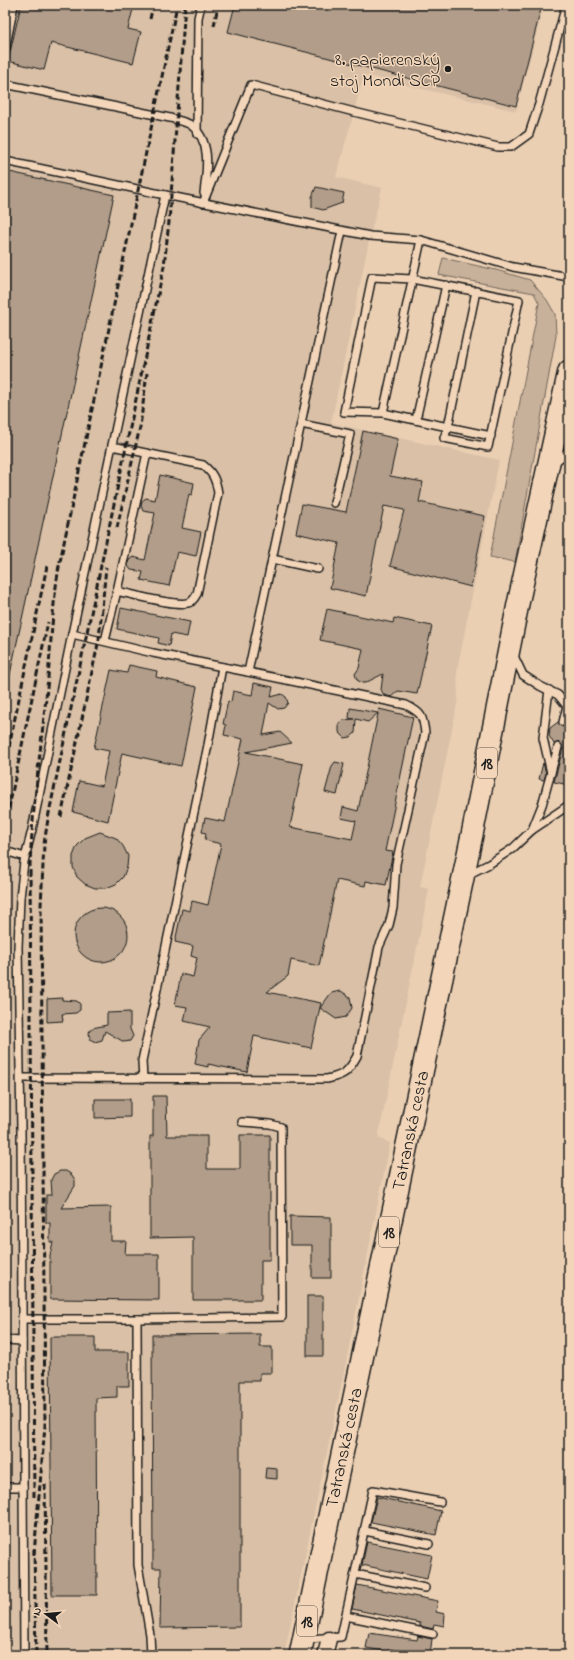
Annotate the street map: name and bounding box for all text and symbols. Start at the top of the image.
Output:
place label: 8. papierenský stoj Mondi SCP [330,48,441,95]
marker: 8. papierenský stoj Mondi SCP [443,64,453,74]
road number: 18 [477,748,497,778]
street label: Tatranská cesta [387,1068,437,1193]
road number: 18 [379,1217,399,1247]
street label: Tatranská cesta [320,1386,371,1510]
north arrow [26,1594,66,1634]
text: N [29,1606,46,1617]
road number: 18 [297,1606,317,1636]

